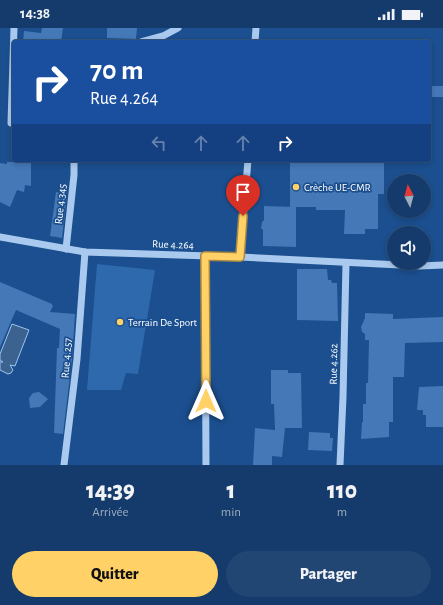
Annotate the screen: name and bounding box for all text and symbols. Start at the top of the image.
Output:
text: 14:38 [20,6,50,21]
icon: right [24,56,76,108]
text: 70 m [90,57,144,85]
text: Rue 4.264 [90,90,158,108]
icon: left [148,132,170,154]
icon: ahead [190,132,212,154]
icon: ahead [232,132,254,154]
icon: right [274,132,296,154]
north arrow [387,174,431,218]
map controls [387,174,431,270]
pin [226,175,260,216]
icon: arrive [232,181,254,203]
marker: Crèche UE-CMR [291,182,301,192]
place label: Crèche UE-CMR [304,182,371,193]
street label: Rue 4.345 [53,183,68,225]
button: sound [387,226,431,270]
street label: Rue 4.264 [152,238,194,251]
marker: Terrain De Sport [115,317,125,327]
place label: Terrain De Sport [128,317,198,328]
street label: Rue 4.257 [60,337,73,379]
street label: Rue 4.262 [328,343,339,385]
position arrow [185,380,227,422]
text: 14:39 [86,479,135,503]
text: 1 [226,479,235,503]
text: 110 [327,479,357,503]
text: Arrivée [92,506,129,519]
text: min [221,506,241,519]
text: m [337,506,347,519]
button: Quitter [12,551,218,597]
button: Partager [226,551,431,597]

